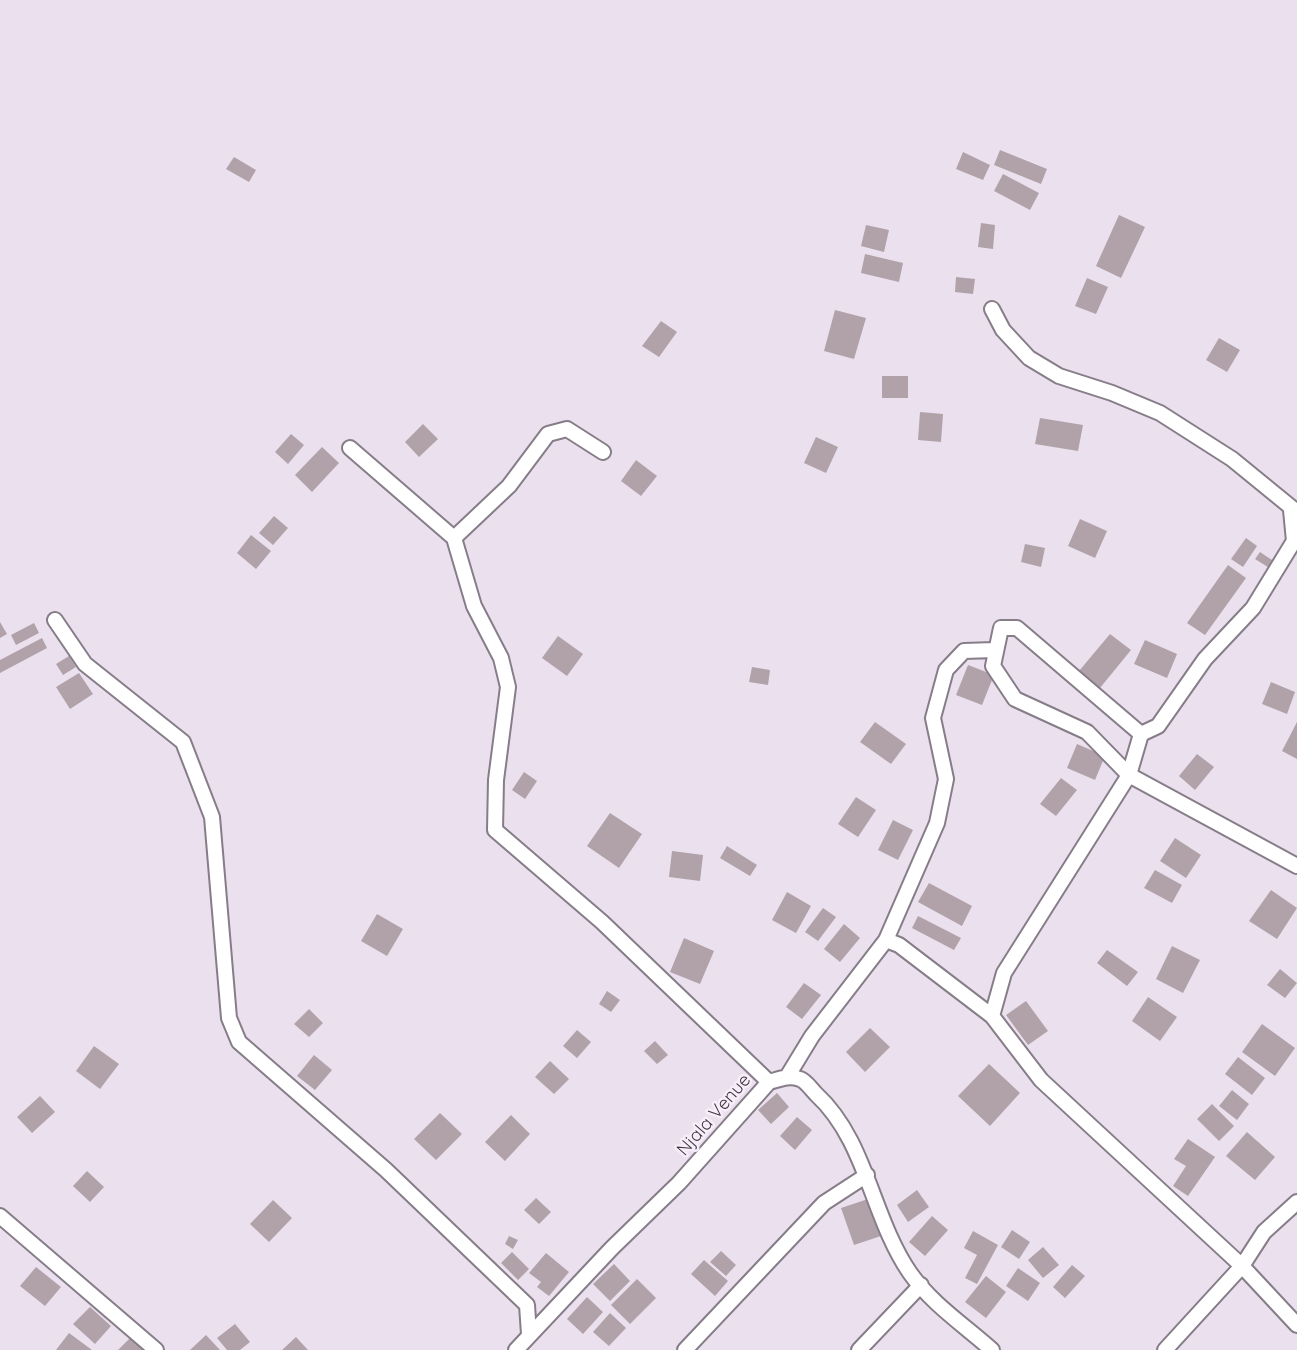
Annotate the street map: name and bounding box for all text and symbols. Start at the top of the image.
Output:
street label: Njala Venue [673,1070,755,1160]

